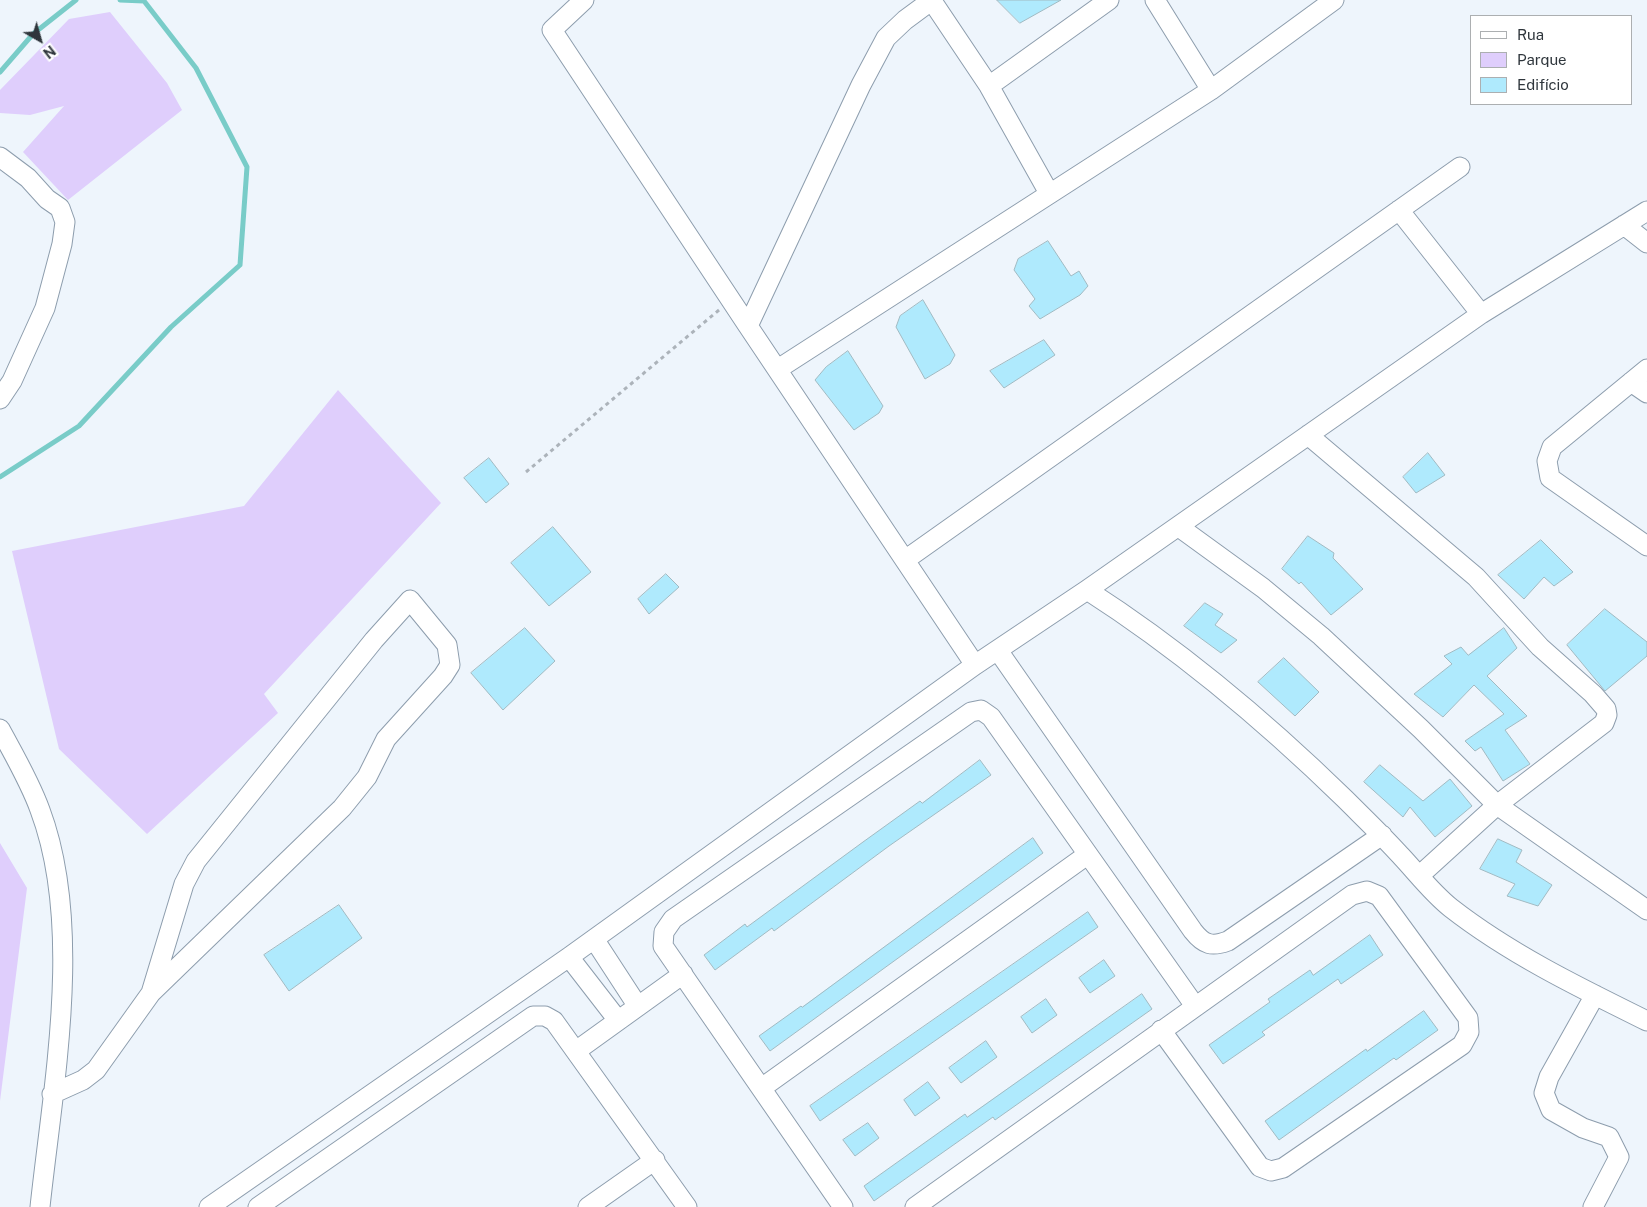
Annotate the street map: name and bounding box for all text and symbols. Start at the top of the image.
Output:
north arrow [15,15,65,65]
legend [1470,15,1632,105]
text: Rua [1517,26,1544,43]
text: N [40,42,58,61]
text: Parque [1517,51,1567,68]
text: Edifício [1517,76,1569,93]

